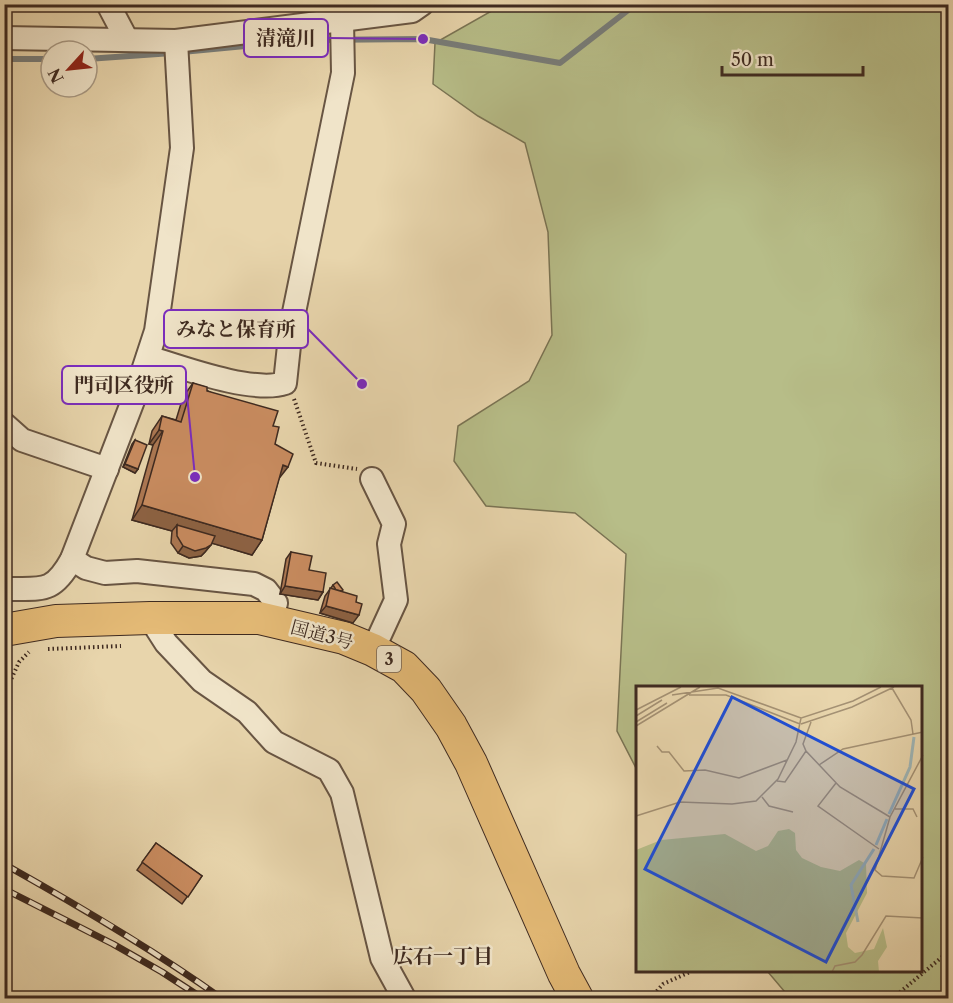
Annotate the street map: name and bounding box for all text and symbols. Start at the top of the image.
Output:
callout: 清滝川 [244,19,328,57]
text: 清滝川 [256,26,316,50]
north arrow [39,39,99,99]
scale bar [722,39,863,77]
text: 50 m [731,49,774,71]
text: N [44,65,68,87]
callout: みなと保育所 [164,310,308,348]
text: みなと保育所 [176,317,296,341]
callout: 門司区役所 [62,366,186,404]
text: 門司区役所 [74,373,174,397]
street label: 国道3号 [288,616,356,654]
road number: 3 [377,646,401,672]
inset map [636,686,923,973]
district label: 広石一丁目 [393,944,493,968]

